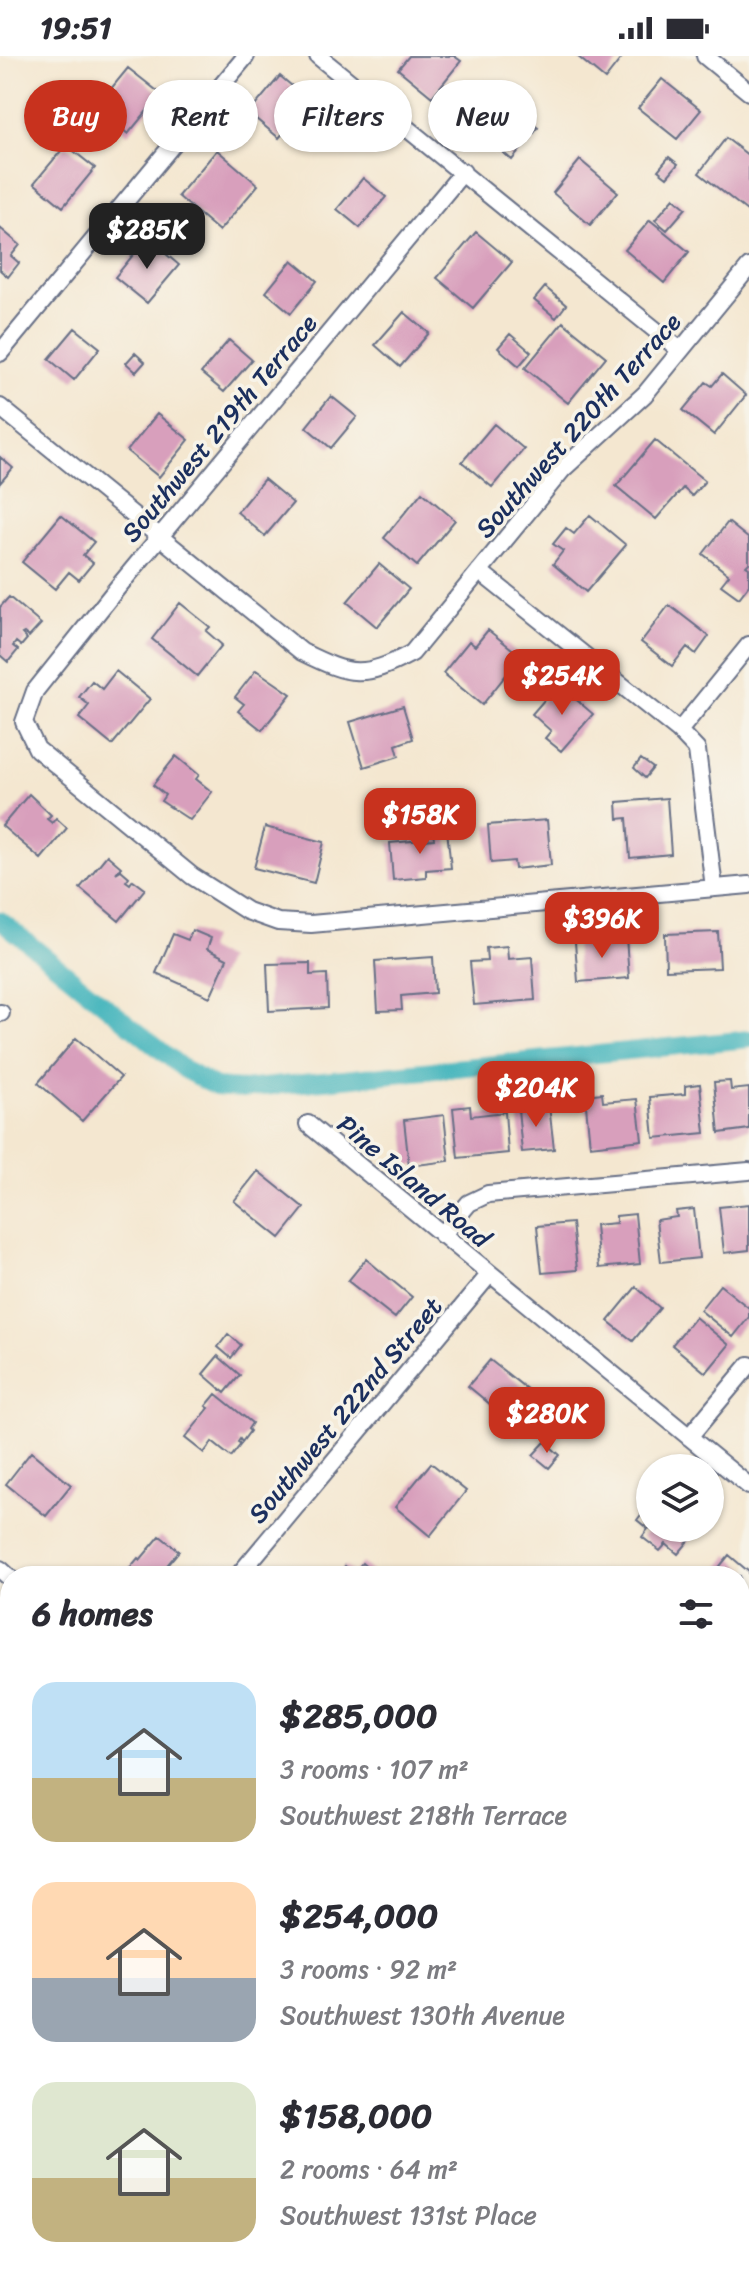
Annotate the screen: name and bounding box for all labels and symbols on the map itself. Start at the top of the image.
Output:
pin: $285K [91,203,203,271]
street label: Southwest 220th Terrace [463,301,693,549]
street label: Southwest 219th Terrace [109,303,329,553]
pin: $254K [506,649,618,717]
pin: $158K [364,788,476,856]
pin: $396K [546,892,658,960]
pin: $204K [480,1061,592,1129]
street label: Pine Island Road [326,1102,503,1261]
street label: Southwest 222nd Street [236,1286,454,1534]
pin: $280K [491,1387,603,1455]

